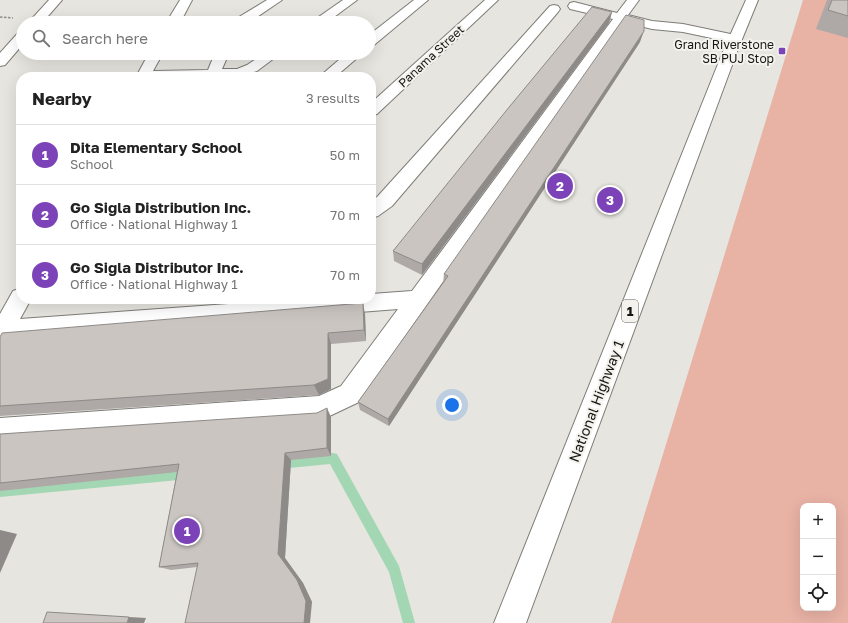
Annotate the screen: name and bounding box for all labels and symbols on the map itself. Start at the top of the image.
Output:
street label: Panama Street [395,22,467,90]
place label: Grand Riverstone SB PUJ Stop [674,37,774,66]
marker: Grand Riverstone SB PUJ Stop [777,46,787,56]
pin: 2 [547,171,573,201]
pin: 3 [597,185,623,215]
road number: 1 [622,300,638,322]
street label: National Highway 1 [565,338,627,464]
your location [442,395,462,415]
pin: 1 [174,516,200,546]

